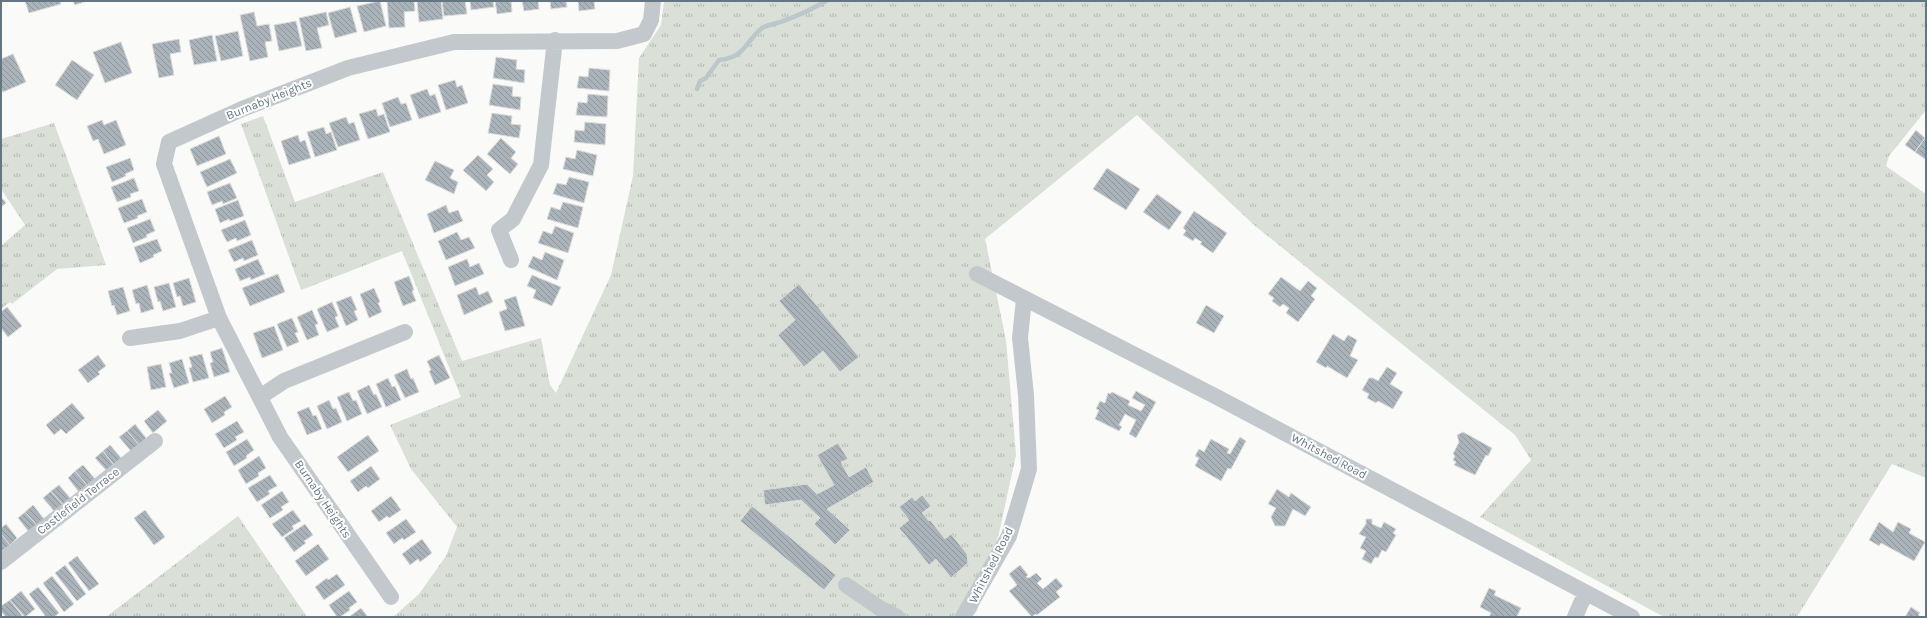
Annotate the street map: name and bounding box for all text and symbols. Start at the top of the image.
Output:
street label: Burnaby Heights [224,75,314,123]
street label: Whitshed Road [1289,430,1369,482]
street label: Burnaby Heights [292,457,354,541]
street label: Castlefield Terrace [34,465,122,537]
street label: Whitshed Road [966,525,1016,605]

